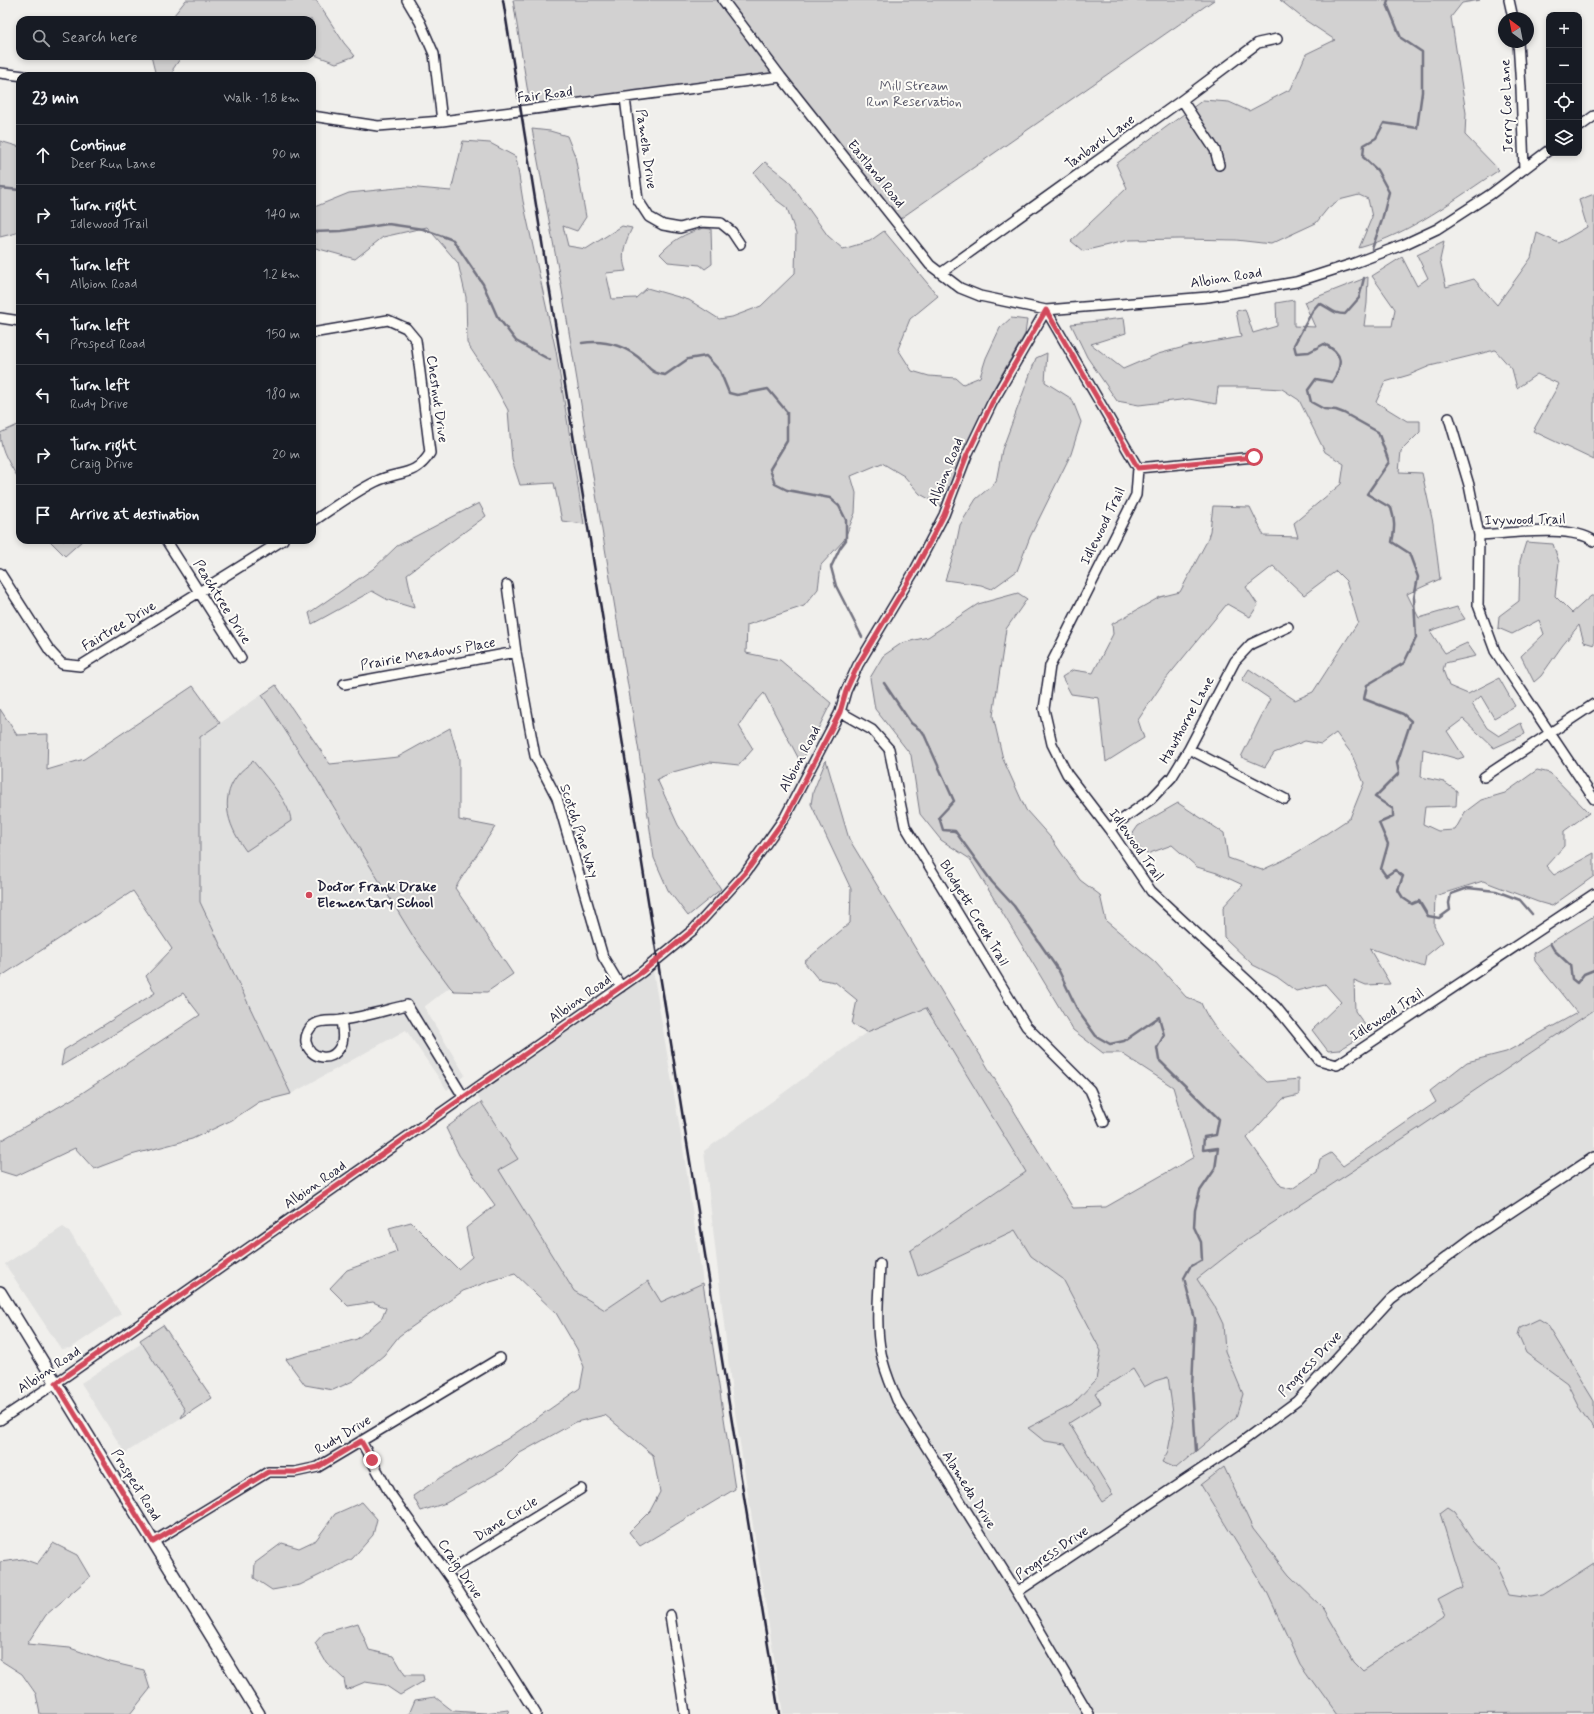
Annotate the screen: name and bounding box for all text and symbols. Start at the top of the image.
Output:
north arrow [1498,12,1534,48]
map controls [1546,12,1582,156]
button: + [1546,12,1582,48]
search box [16,16,316,60]
icon: search [30,27,52,49]
text: Search here [62,28,138,48]
button: − [1546,48,1582,84]
street label: Jerry Coe Lane [1496,59,1518,153]
park label: Mill Stream Run Reservation [866,77,962,111]
street label: Fair Road [516,83,574,107]
button: locate [1546,84,1582,120]
text: 23 min [32,87,79,109]
text: Walk · 1.8 km [224,90,300,107]
street label: Pamela Drive [631,108,661,190]
street label: Tanbark Lane [1062,111,1138,173]
button: layers [1546,120,1582,156]
text: Continue [70,136,126,156]
street label: Eastland Road [843,136,909,212]
icon: ahead [32,144,54,166]
text: 90 m [272,146,300,163]
text: Deer Run Lane [70,156,156,173]
text: Turn right [70,196,137,216]
icon: right [32,204,54,226]
text: 140 m [265,206,300,223]
text: Idlewood Trail [70,216,148,233]
text: Turn left [70,256,130,276]
street label: Albion Road [1189,263,1263,293]
icon: left [32,264,54,286]
text: 1.2 km [263,266,300,283]
text: Albion Road [70,276,137,293]
text: Turn left [70,316,130,336]
icon: left [32,324,54,346]
text: 150 m [266,326,300,343]
text: Prospect Road [70,336,145,353]
street label: Chestnut Drive [422,354,452,444]
text: Turn left [70,376,130,396]
icon: left [32,384,54,406]
text: 180 m [265,386,300,403]
text: Rudy Drive [70,396,128,413]
street label: Albion Road [924,435,968,509]
text: Turn right [70,436,137,456]
icon: right [32,444,54,466]
text: 20 m [272,446,300,463]
route start [1245,448,1263,466]
text: Craig Drive [70,456,133,473]
street label: Idlewood Trail [1076,484,1130,568]
icon: arrive [32,504,54,526]
text: Arrive at destination [70,505,199,525]
street label: Ivywood Trail [1484,510,1566,530]
street label: Peachtree Drive [189,556,255,648]
street label: Fairtree Drive [79,597,160,655]
street label: Prairie Meadows Place [359,633,497,675]
street label: Hawthorne Lane [1156,673,1219,767]
street label: Albion Road [775,723,825,795]
street label: Scotch Pine Way [555,782,603,880]
street label: Idlewood Trail [1104,805,1168,885]
street label: Blodgett Creek Trail [935,857,1013,969]
place label: Doctor Frank Drake Elementary School [317,878,437,912]
marker: Doctor Frank Drake Elementary School [304,890,314,900]
street label: Albion Road [545,971,615,1027]
street label: Idlewood Trail [1347,984,1427,1046]
street label: Albion Road [280,1157,350,1213]
street label: Progress Drive [1274,1327,1346,1401]
street label: Albion Road [14,1342,84,1398]
street label: Rudy Drive [312,1411,374,1459]
street label: Prospect Road [107,1446,165,1524]
street label: Alameda Drive [938,1448,1000,1533]
route end [363,1451,381,1469]
street label: Diane Circle [471,1492,541,1546]
street label: Progress Drive [1012,1522,1092,1584]
street label: Craig Drive [433,1536,486,1603]

